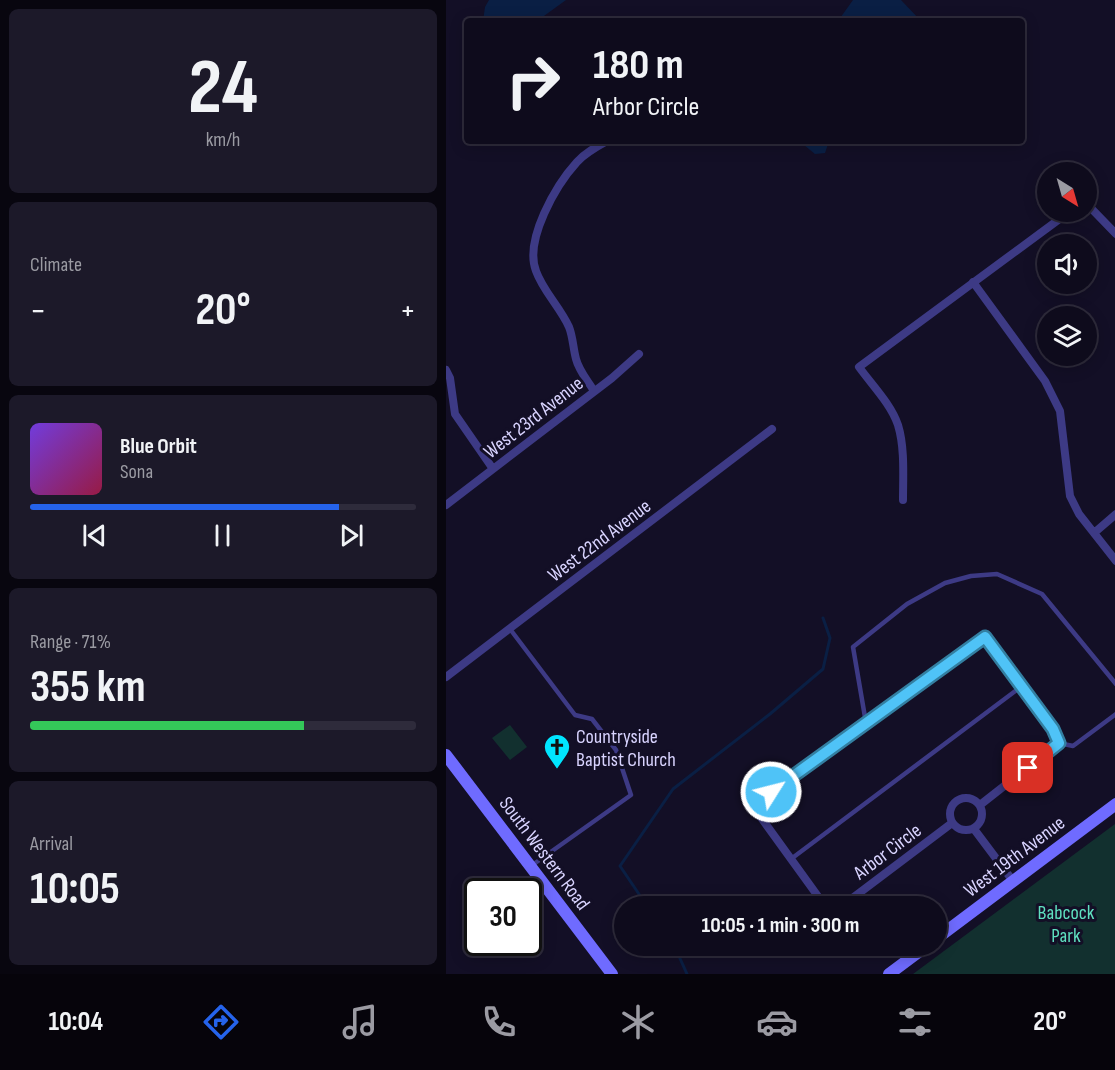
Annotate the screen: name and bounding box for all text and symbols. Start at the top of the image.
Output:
text: 180 m [593,40,684,91]
text: 24 [188,42,258,135]
icon: right [494,42,572,120]
text: Arbor Circle [593,91,699,123]
text: km/h [206,128,240,152]
north arrow [1037,162,1097,222]
map controls [1037,162,1097,366]
button: sound [1037,234,1097,294]
text: Climate [30,253,82,277]
text: 20° [195,283,251,338]
text: − [30,291,46,331]
text: + [400,291,416,331]
button: layers [1037,306,1097,366]
street label: West 23rd Avenue [479,371,588,464]
text: Blue Orbit [120,433,197,460]
text: Sona [120,460,153,484]
street label: West 22nd Avenue [543,494,656,587]
icon: previous [78,519,111,552]
icon: pause [206,519,239,552]
icon: next [335,519,368,552]
text: Range · 71% [30,630,111,654]
text: 355 km [30,660,146,715]
place label: Countryside Baptist Church [576,725,676,772]
church icon: Countryside Baptist Church [542,732,572,770]
pin [1002,742,1053,793]
icon: arrive [1011,751,1044,784]
position arrow [739,760,803,824]
street label: South Western Road [494,792,595,915]
street label: West 19th Avenue [959,811,1070,902]
street label: Arbor Circle [848,818,926,886]
text: Arrival [30,832,73,856]
text: 10:05 [30,862,120,917]
speed limit sign: 30 [464,878,542,956]
park label: Babcock Park [1038,901,1095,948]
text: 10:05 · 1 min · 300 m [702,912,859,939]
icon: directions [200,1001,242,1043]
icon: music [339,1001,381,1043]
icon: phone [478,1001,520,1043]
icon: climate [617,1001,659,1043]
icon: car [756,1001,798,1043]
icon: filters [894,1001,936,1043]
text: 10:04 [48,1006,103,1038]
text: 20° [1033,1006,1066,1038]

